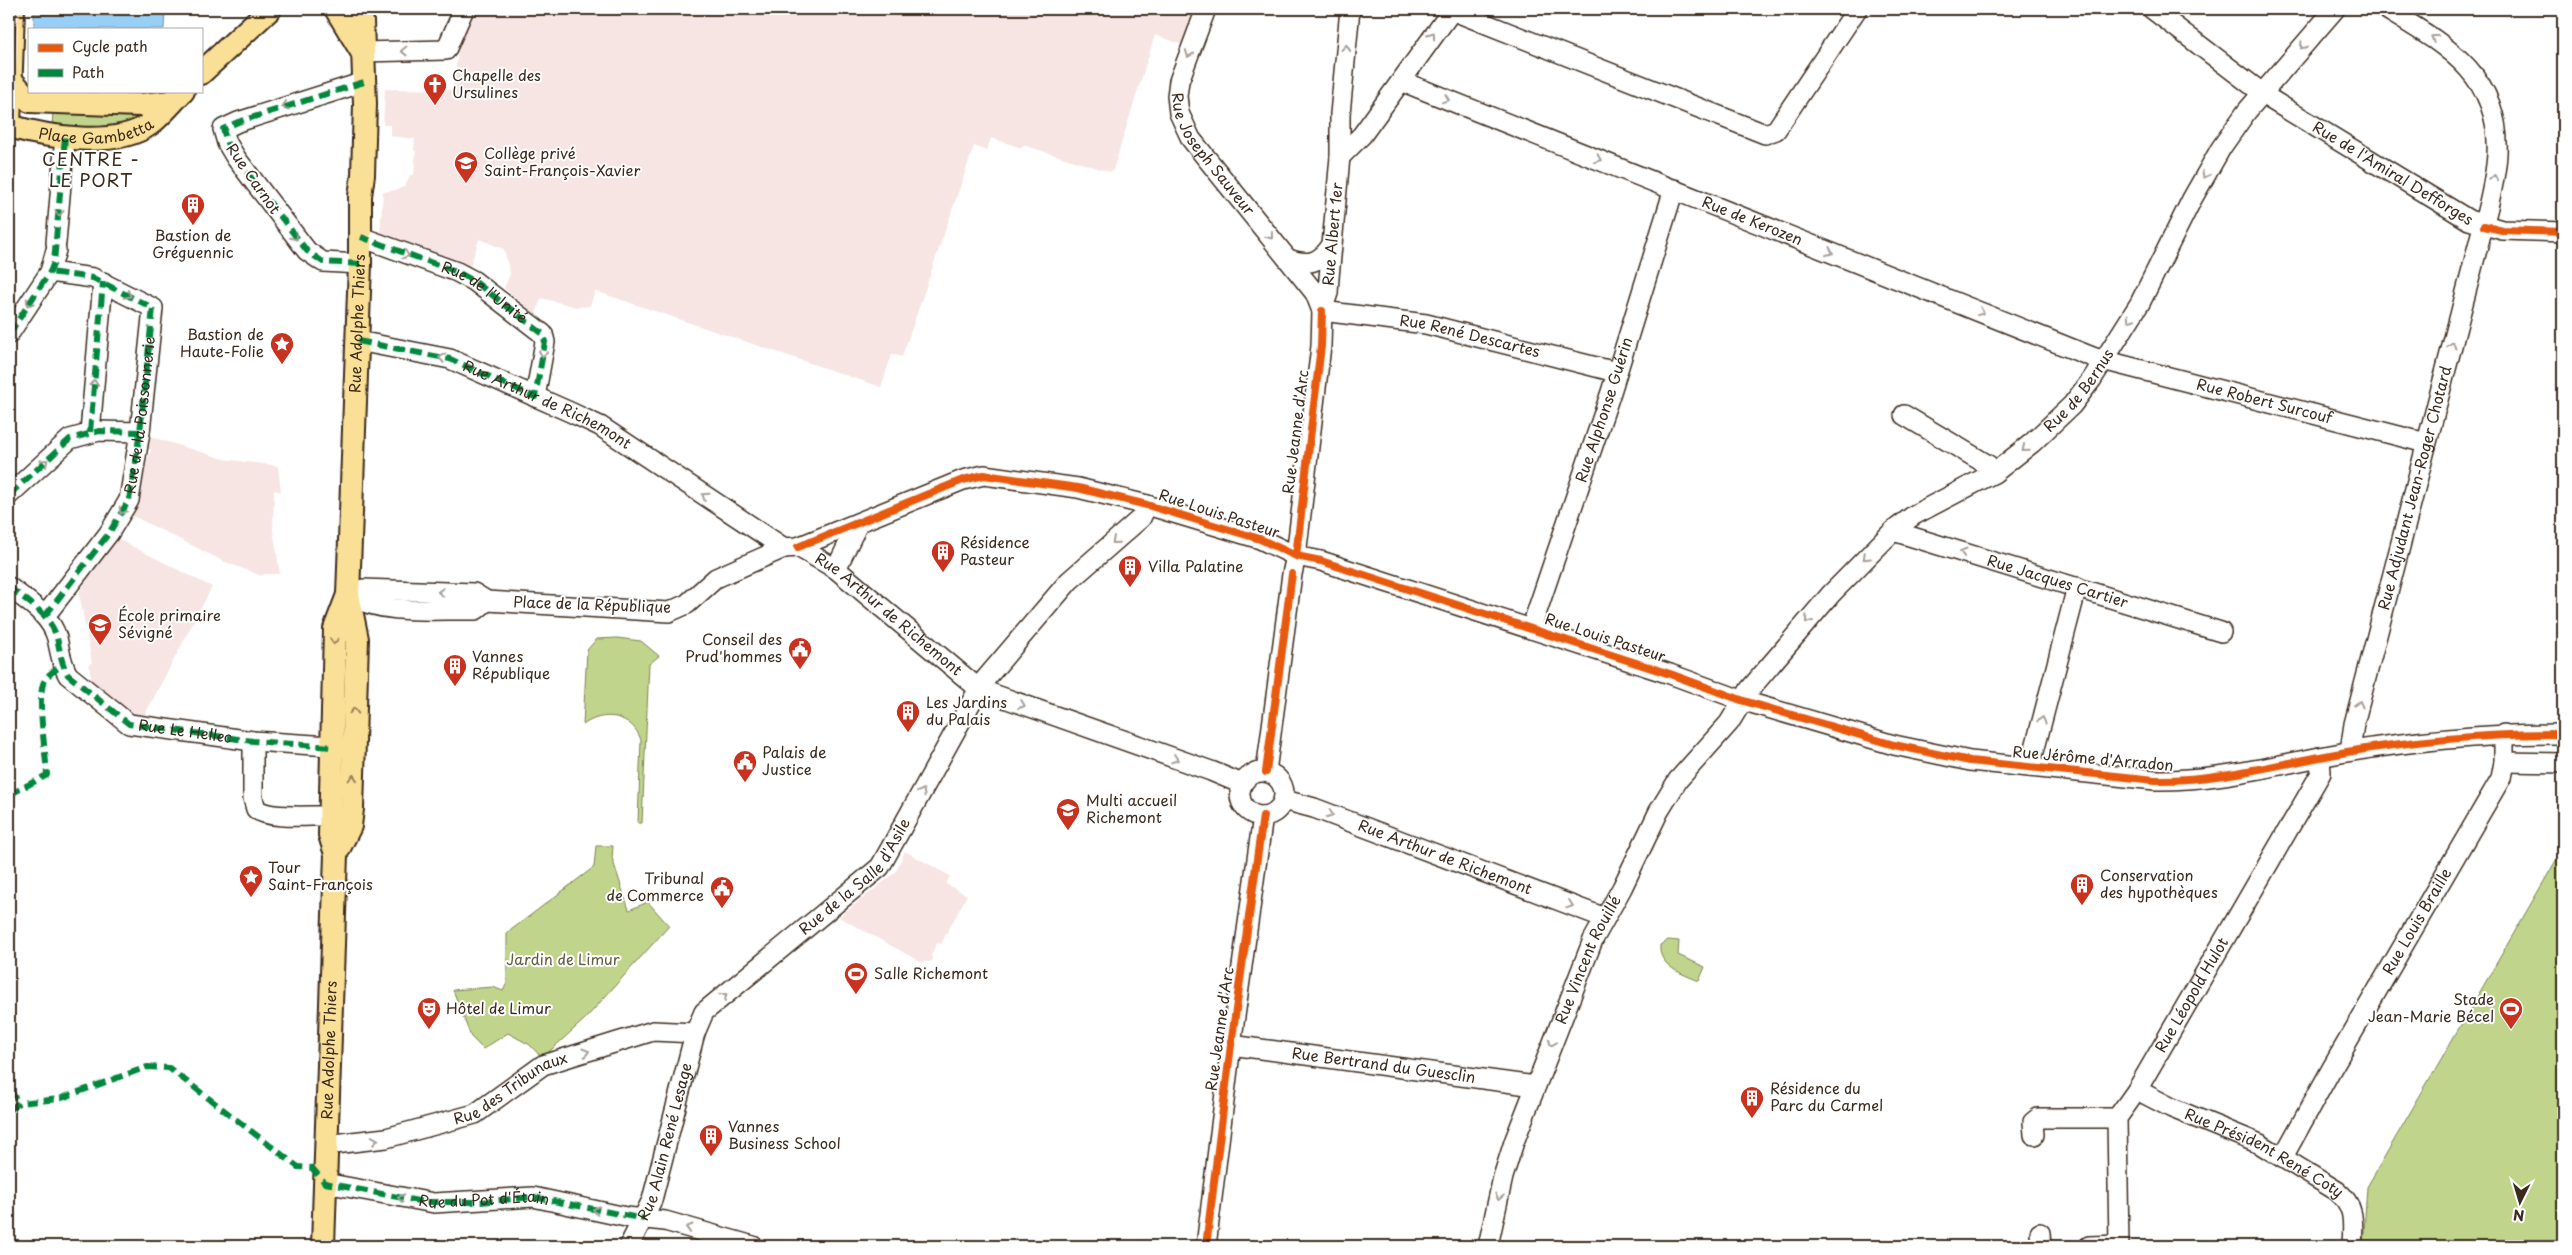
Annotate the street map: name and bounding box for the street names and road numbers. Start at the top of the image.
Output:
street label: Rue Joseph Sauveur [1167,91,1261,220]
street label: Place Gambetta [37,111,158,149]
street label: Rue de l'Amiral Defforges [2309,115,2478,230]
street label: Rue Carnot [221,138,287,218]
street label: Rue Albert 1er [1316,181,1348,286]
street label: Rue de Kerozen [1699,189,1806,250]
street label: Rue Adolphe Thiers [342,254,370,393]
street label: Rue de l'Unité [439,254,533,328]
street label: Rue René Descartes [1398,308,1543,362]
street label: Rue Alphonse Guérin [1568,334,1637,485]
street label: Rue de la Poissonnerie [117,335,160,495]
street label: Rue de Bernus [2037,344,2118,437]
street label: Rue Arthur de Richemont [460,353,636,454]
street label: Rue Adjudant Jean-Roger Chotard [2371,363,2456,612]
street label: Rue Jeanne d'Arc [1275,368,1314,495]
street label: Rue Robert Surcouf [2194,372,2336,429]
street label: Rue Louis Pasteur [1156,482,1283,543]
street label: Rue Arthur de Richemont [811,546,968,680]
street label: Rue Jacques Cartier [1985,548,2131,613]
street label: Place de la République [513,589,672,618]
street label: Rue Louis Pasteur [1542,606,1669,667]
street label: Rue Le Hellec [137,712,234,748]
street label: Rue Jérôme d'Arradon [2012,739,2175,776]
street label: Rue de la Salle d'Asile [793,813,915,939]
street label: Rue Arthur de Richemont [1355,813,1536,899]
street label: Rue Louis Braille [2376,863,2456,979]
street label: Rue Vincent Rouillé [1548,891,1626,1027]
street label: Rue Léopold Hulot [2148,933,2233,1056]
street label: Rue Jeanne d'Arc [1198,965,1239,1092]
street label: Rue Adolphe Thiers [314,980,342,1120]
street label: Rue Bertrand du Guesclin [1291,1040,1477,1088]
street label: Rue des Tribunaux [450,1045,570,1129]
street label: Rue Alain René Lesage [631,1060,697,1224]
street label: Rue Président René Coty [2182,1101,2350,1202]
street label: Rue du Pot d'Étain [417,1184,552,1213]

